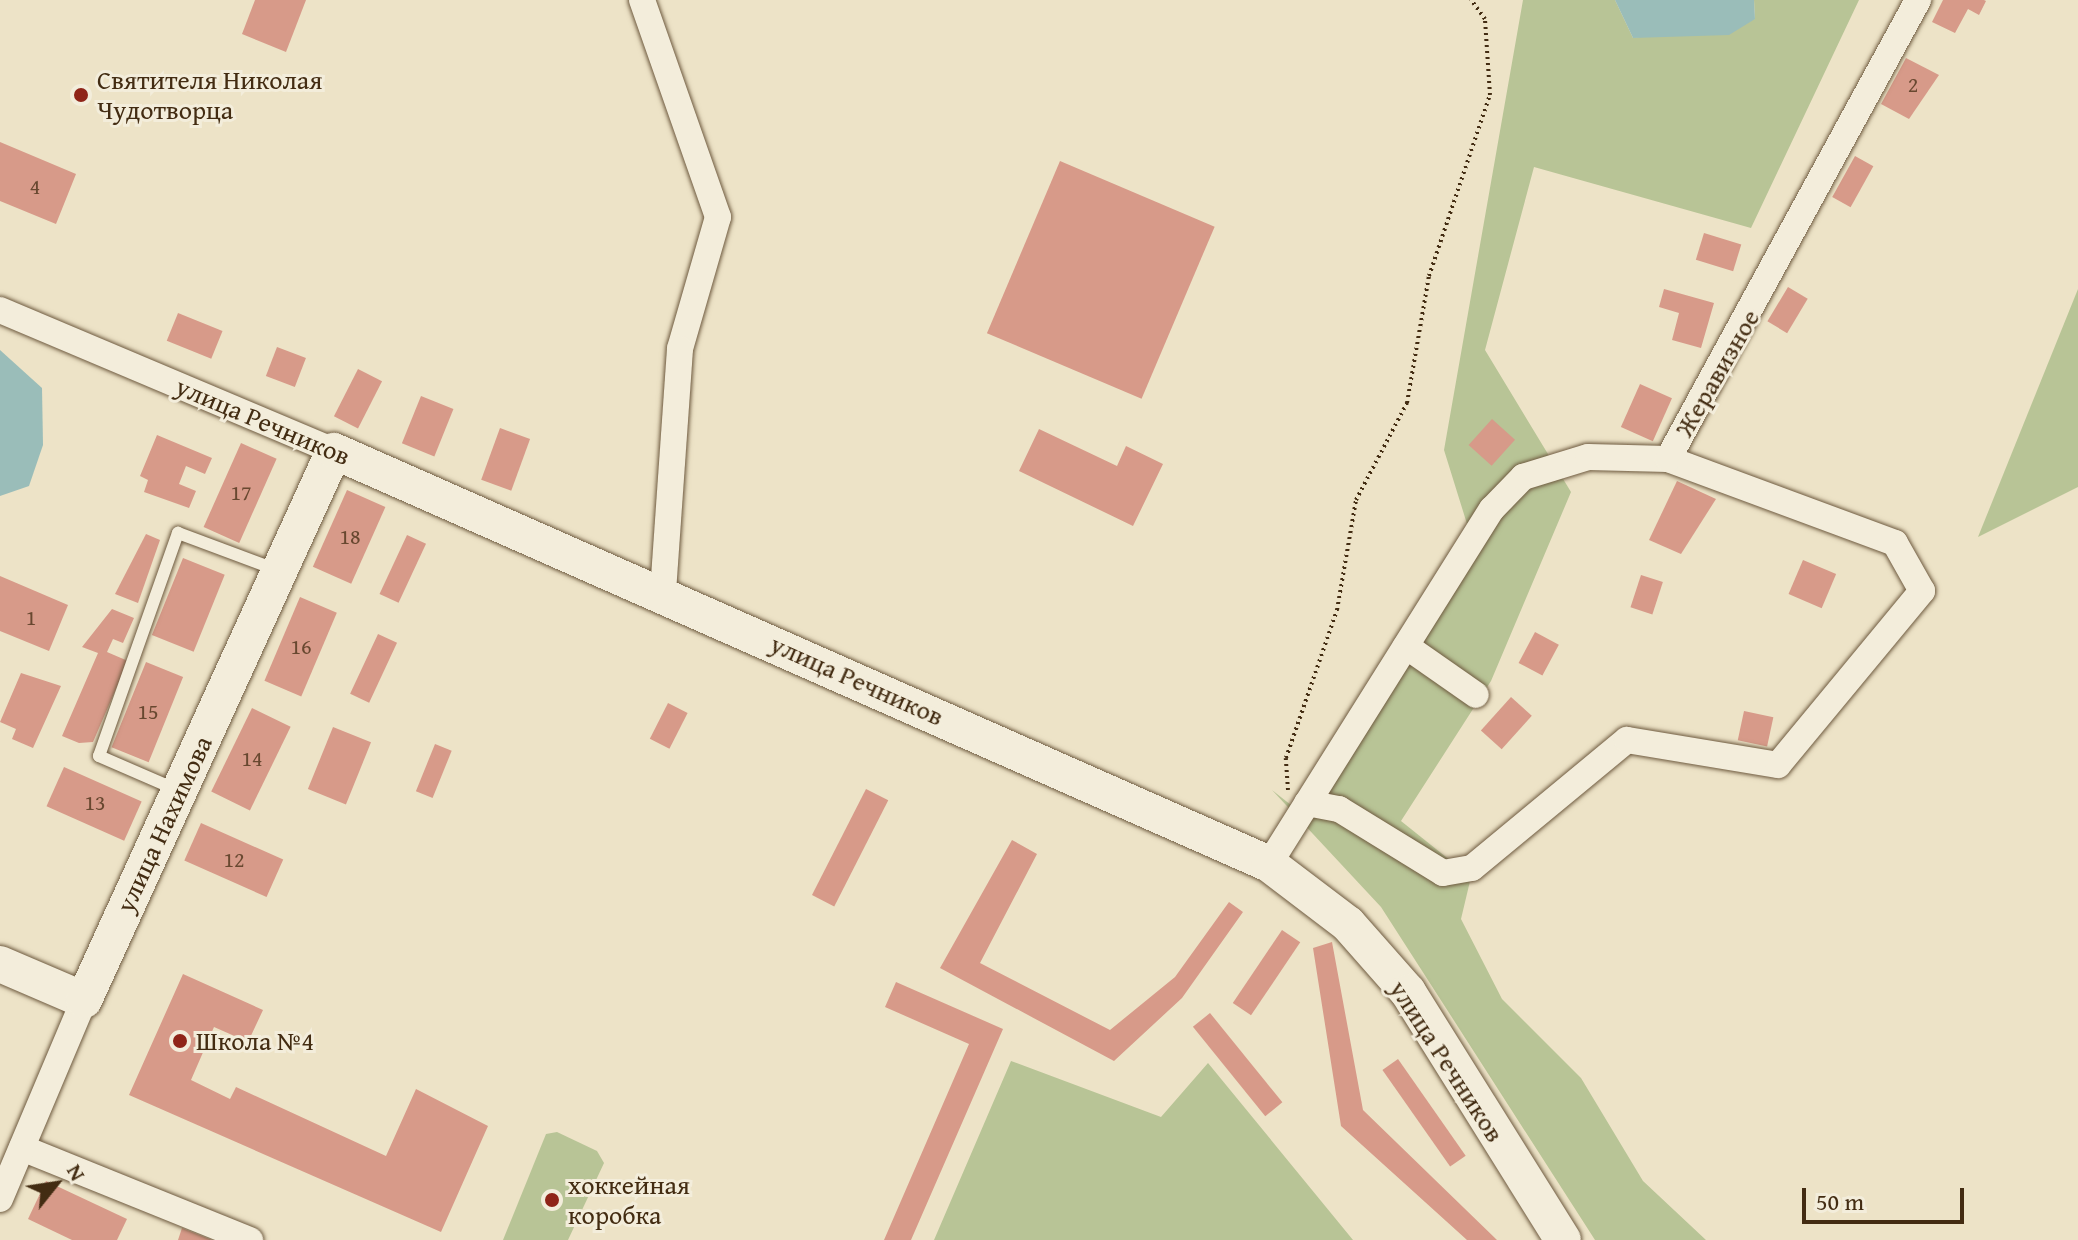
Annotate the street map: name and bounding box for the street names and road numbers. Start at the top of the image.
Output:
street label: Жеравизное [1668,304,1766,442]
street label: улица Речников [171,370,355,472]
street label: улица Речников [766,628,948,732]
street label: улица Нахимова [109,731,219,917]
street label: улица Речников [1383,974,1511,1148]

